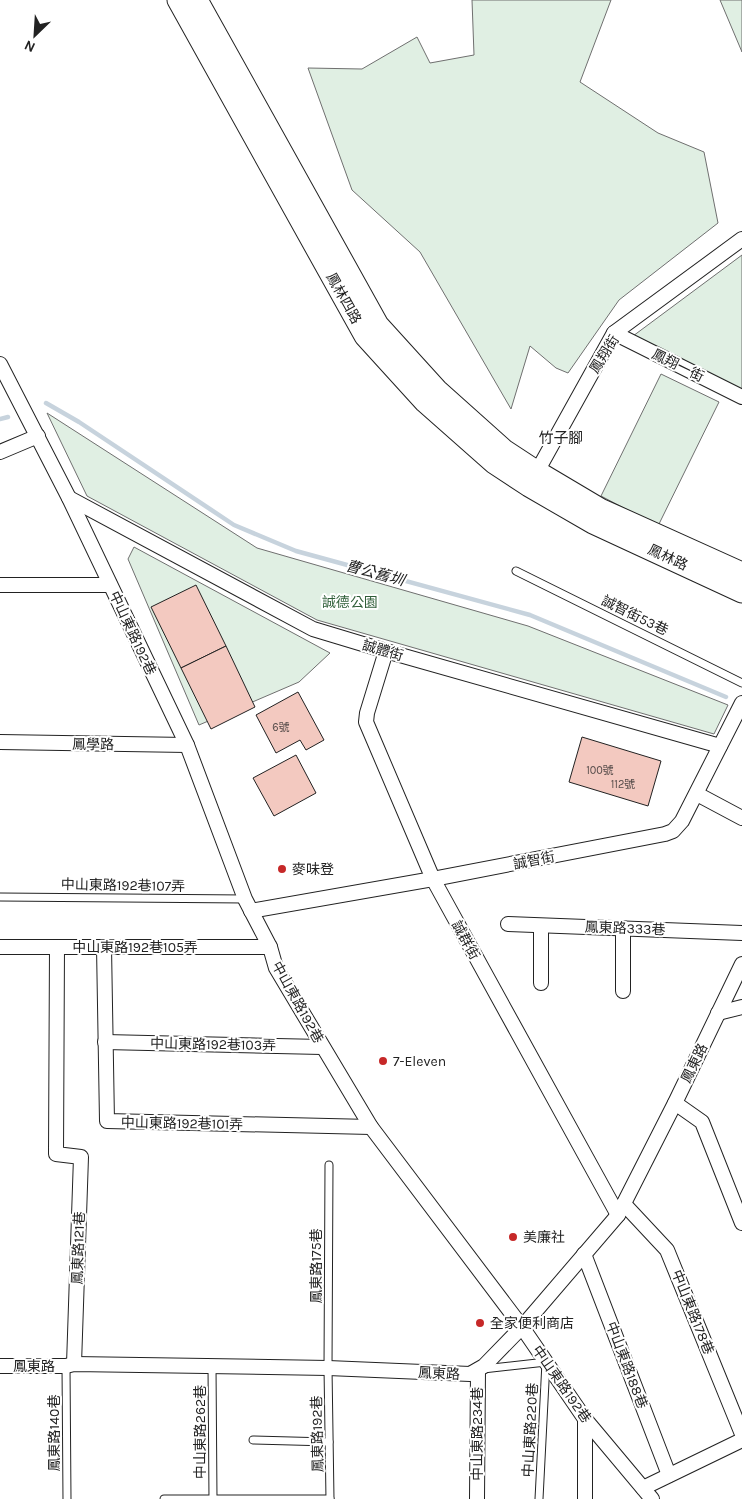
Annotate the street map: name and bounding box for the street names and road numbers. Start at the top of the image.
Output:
street label: 鳳林四路 [323,270,365,327]
street label: 鳳翔街 [586,332,623,377]
street label: 鳳翔一街 [649,346,707,385]
street label: 鳳林路 [645,541,690,574]
street label: 中山東路192巷 [106,588,159,678]
street label: 誠智街53巷 [599,592,671,639]
street label: 誠體街 [360,637,405,664]
street label: 鳳學路 [72,736,114,753]
street label: 誠智街 [512,848,556,873]
street label: 中山東路192巷107弄 [61,876,185,895]
street label: 誠群街 [448,918,483,963]
street label: 鳳東路333巷 [584,919,666,938]
street label: 中山東路192巷105弄 [72,939,198,956]
street label: 中山東路192巷 [268,958,327,1046]
street label: 中山東路192巷103弄 [150,1035,276,1054]
street label: 鳳東路 [678,1041,711,1086]
street label: 中山東路192巷101弄 [121,1114,243,1133]
street label: 鳳東路121巷 [69,1211,88,1285]
street label: 鳳東路175巷 [308,1228,325,1304]
street label: 中山東路178巷 [668,1267,717,1357]
street label: 中山東路188巷 [602,1319,651,1411]
street label: 中山東路192巷 [529,1342,595,1426]
street label: 鳳東路 [13,1358,55,1375]
street label: 鳳東路 [418,1364,460,1383]
street label: 中山東路220巷 [520,1382,541,1478]
street label: 中山東路262巷 [192,1385,209,1479]
street label: 中山東路234巷 [469,1387,486,1481]
street label: 鳳東路140巷 [46,1395,63,1471]
street label: 鳳東路192巷 [308,1395,327,1473]

